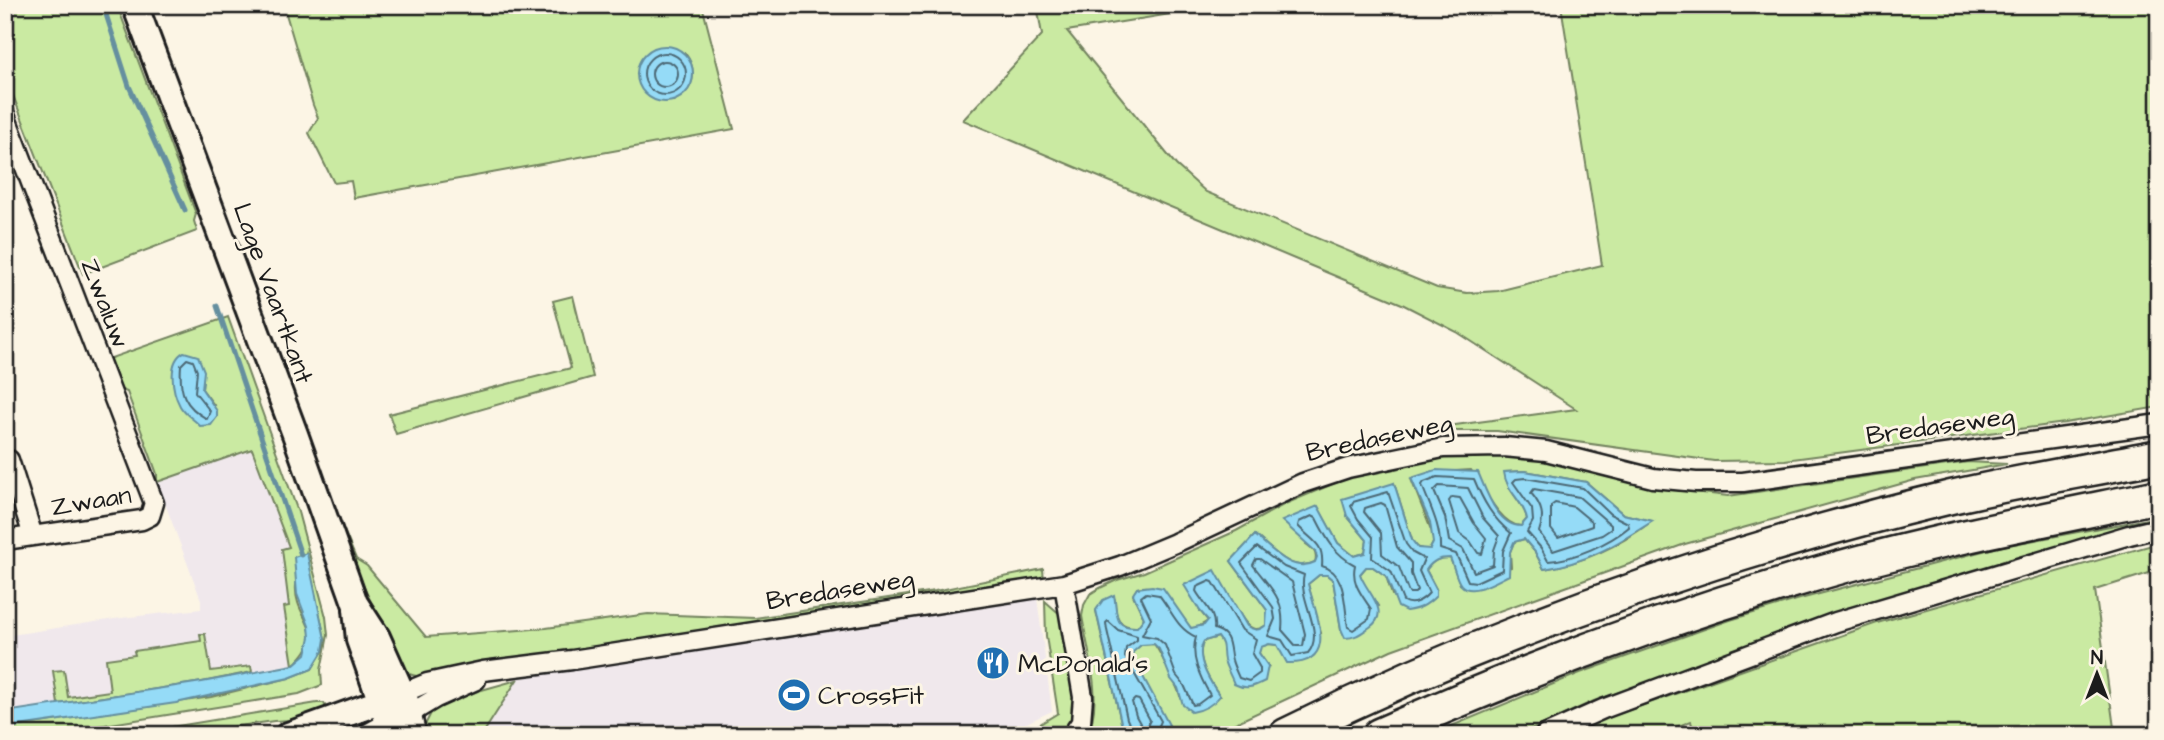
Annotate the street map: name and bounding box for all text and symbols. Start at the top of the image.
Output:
street label: Lage Vaartkant [222,198,323,390]
street label: Zwaluw [72,254,139,353]
street label: Bredaseweg [1864,398,2017,456]
street label: Bredaseweg [1303,405,1456,473]
street label: Zwaan [48,477,134,525]
street label: Bredaseweg [764,561,917,621]
north arrow [2062,638,2132,708]
restaurant icon: McDonald's [974,644,1012,682]
text: N [2091,645,2103,672]
place label: McDonald's [1018,646,1148,682]
sports icon: CrossFit [775,676,813,714]
place label: CrossFit [818,678,924,714]

